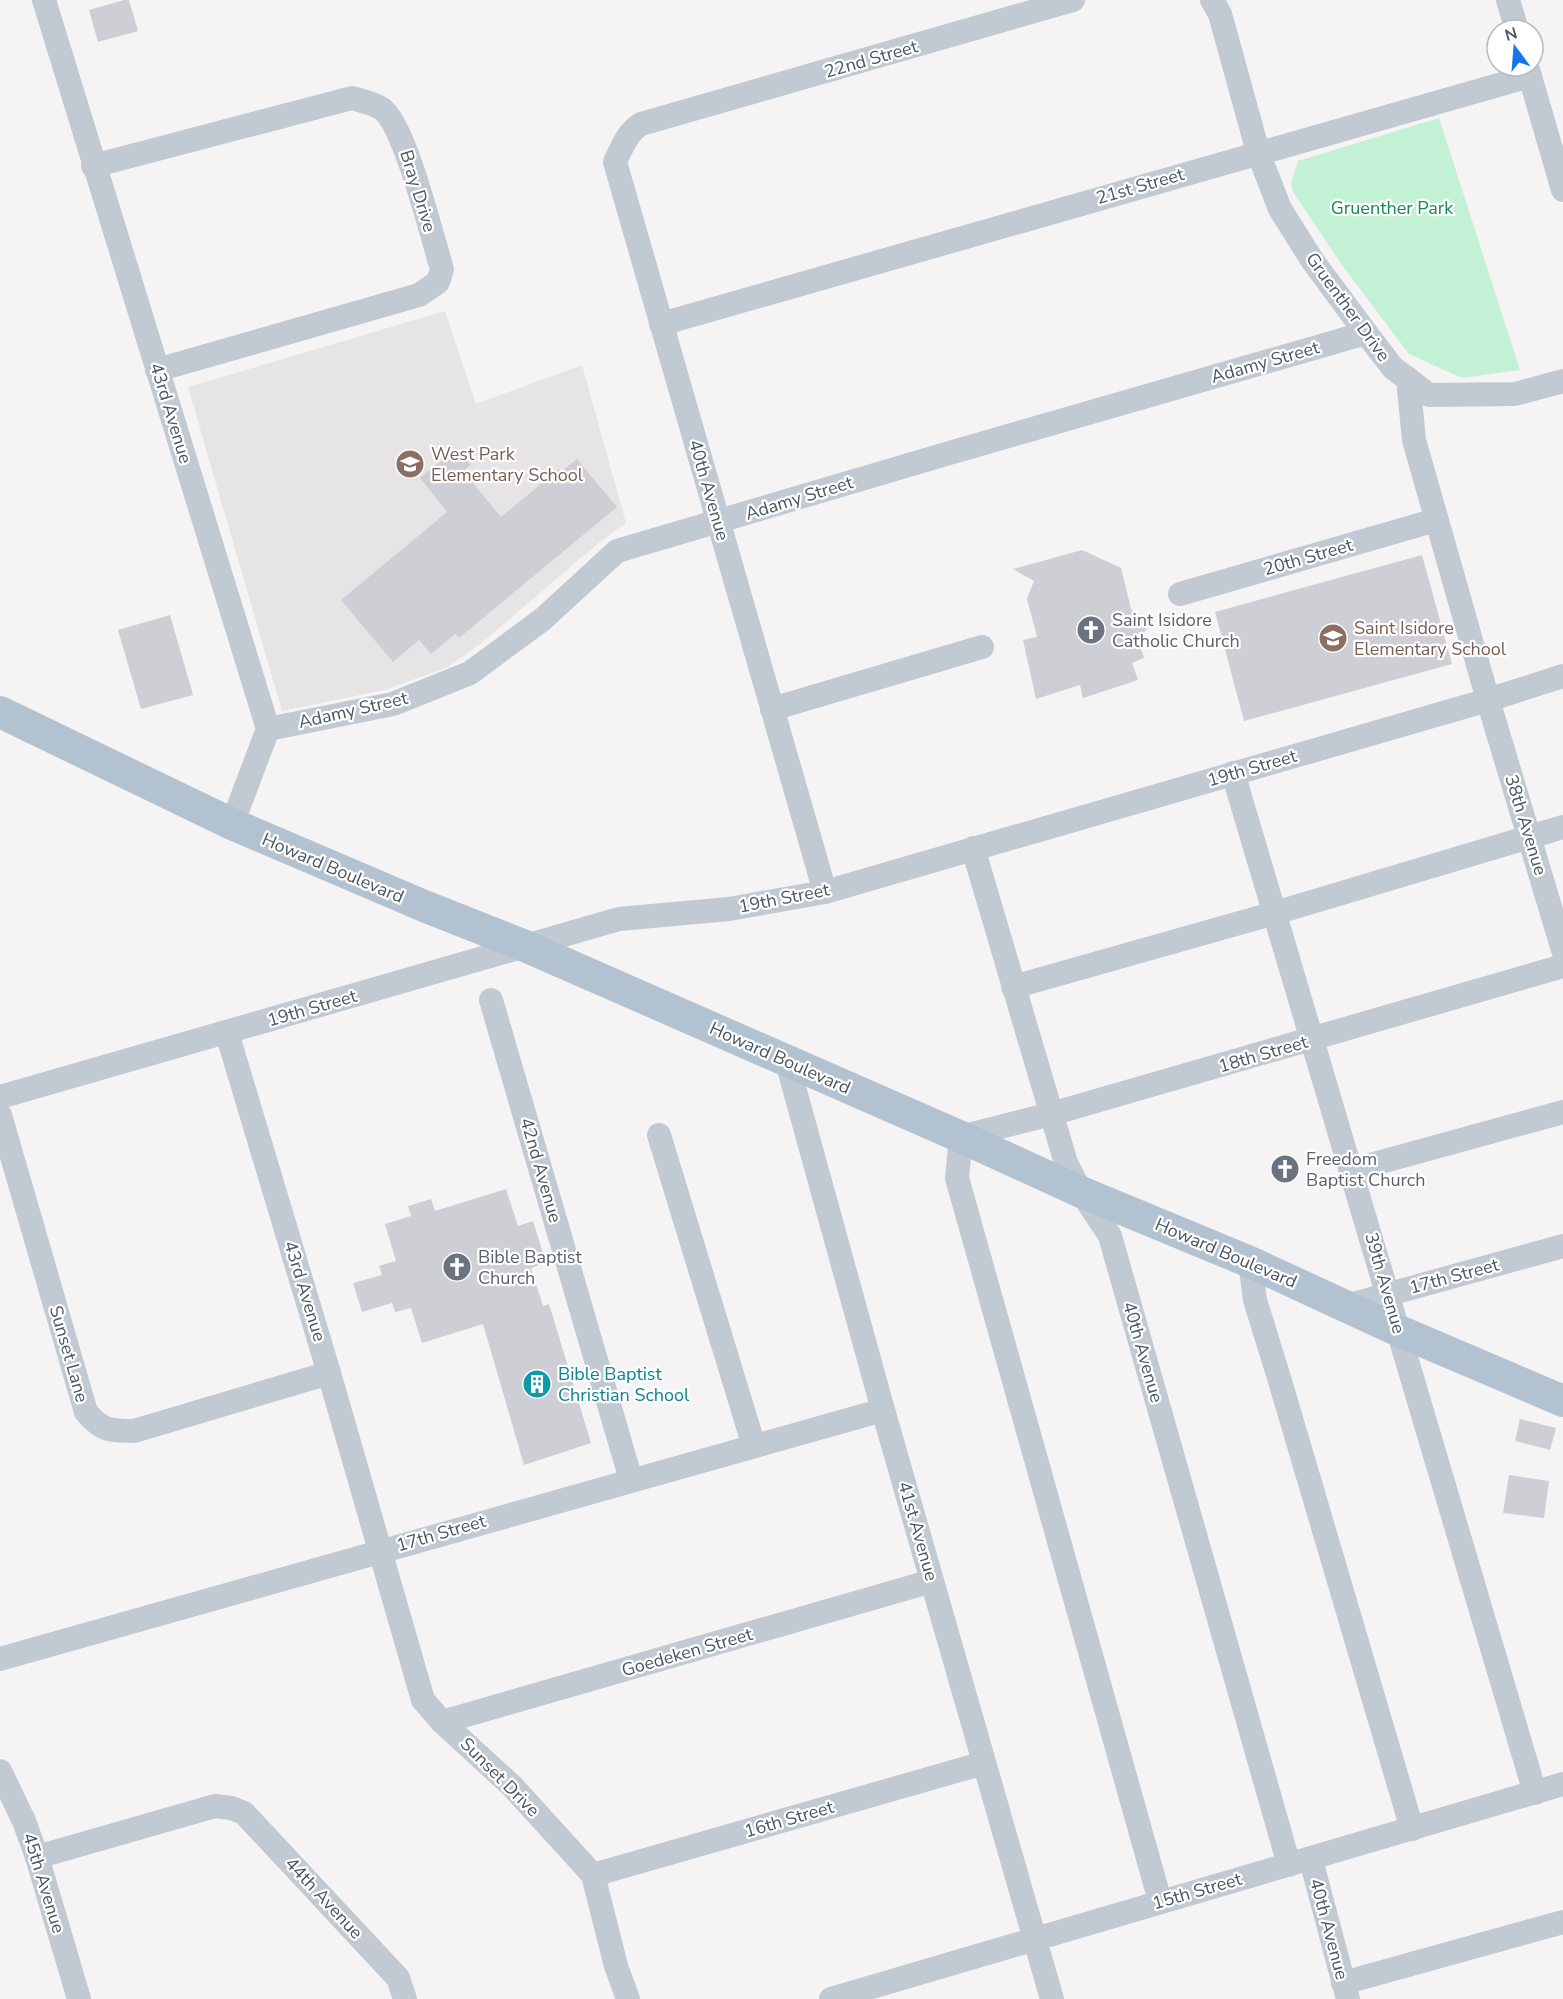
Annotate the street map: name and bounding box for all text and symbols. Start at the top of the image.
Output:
north arrow [1485,18,1545,78]
text: N [1502,22,1520,47]
street label: 22nd Street [822,34,921,84]
street label: Bray Drive [394,147,442,235]
street label: 21st Street [1093,162,1187,210]
park label: Gruenther Park [1331,196,1454,220]
street label: Gruenther Drive [1300,248,1396,366]
street label: Adamy Street [1208,335,1323,389]
street label: 43rd Avenue [144,360,198,466]
street label: 40th Avenue [683,437,735,543]
place label: West Park Elementary School [431,442,584,487]
school or university icon: West Park Elementary School [394,448,426,480]
street label: Adamy Street [742,470,856,526]
street label: 20th Street [1261,533,1356,581]
place label: Saint Isidore Catholic Church [1112,608,1240,653]
church icon: Saint Isidore Catholic Church [1075,614,1107,646]
place label: Saint Isidore Elementary School [1354,616,1507,661]
school or university icon: Saint Isidore Elementary School [1317,622,1349,654]
street label: Adamy Street [296,686,411,734]
street label: 19th Street [1205,744,1300,792]
street label: 38th Avenue [1499,772,1553,878]
street label: Howard Boulevard [258,827,408,909]
street label: 19th Street [737,877,832,919]
street label: 19th Street [265,984,360,1032]
street label: Howard Boulevard [706,1016,854,1100]
street label: 18th Street [1216,1030,1311,1078]
street label: 42nd Avenue [515,1115,567,1225]
place label: Freedom Baptist Church [1306,1147,1425,1192]
church icon: Freedom Baptist Church [1269,1153,1301,1185]
street label: Howard Boulevard [1151,1212,1301,1294]
street label: 39th Avenue [1359,1230,1411,1336]
street label: 43rd Avenue [278,1238,332,1344]
place label: Bible Baptist Church [478,1245,582,1290]
church icon: Bible Baptist Church [441,1251,473,1283]
street label: 17th Street [1407,1252,1502,1299]
street label: 40th Avenue [1117,1299,1169,1405]
street label: Sunset Lane [44,1303,94,1405]
place label: Bible Baptist Christian School [558,1362,690,1407]
building icon: Bible Baptist Christian School [521,1368,553,1400]
street label: 41st Avenue [892,1478,944,1584]
street label: 17th Street [394,1509,489,1557]
street label: Goedeken Street [619,1622,756,1682]
street label: Sunset Drive [455,1732,545,1822]
street label: 16th Street [742,1795,837,1843]
street label: 45th Avenue [17,1830,71,1936]
street label: 44th Avenue [280,1852,368,1944]
street label: 15th Street [1150,1867,1245,1915]
street label: 40th Avenue [1304,1876,1354,1982]

